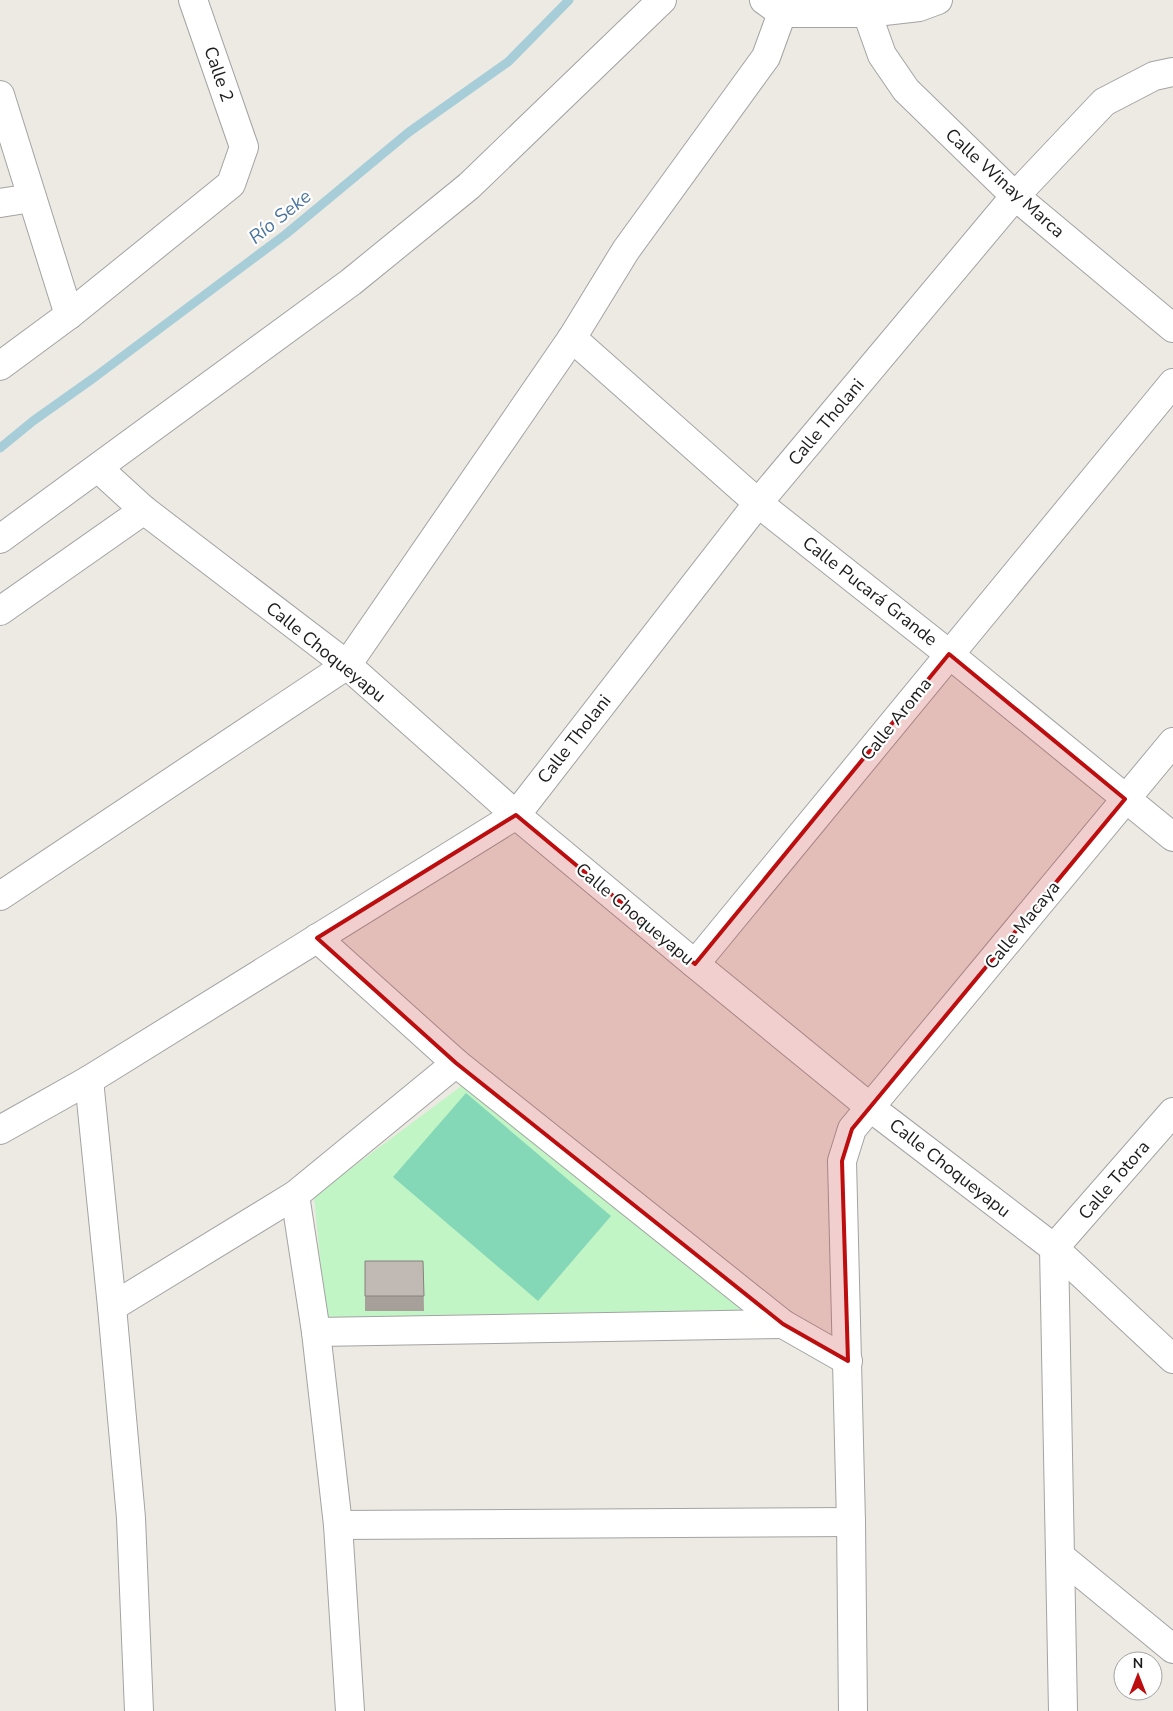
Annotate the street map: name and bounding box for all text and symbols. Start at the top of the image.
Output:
street label: Calle 2 [198,43,240,105]
street label: Calle Winay Marca [940,123,1070,243]
water label: Río Seke [243,184,317,250]
street label: Calle Tholani [783,374,869,470]
street label: Calle Pucará Grande [798,531,942,651]
street label: Calle Choqueyapu [261,596,391,708]
street label: Calle Aroma [855,672,937,766]
street label: Calle Tholani [532,690,616,788]
street label: Calle Choqueyapu [571,857,699,971]
street label: Calle Macaya [979,876,1065,974]
street label: Calle Choqueyapu [884,1113,1016,1223]
street label: Calle Totora [1073,1135,1155,1225]
north arrow [1113,1651,1163,1701]
text: N [1133,1654,1143,1673]

